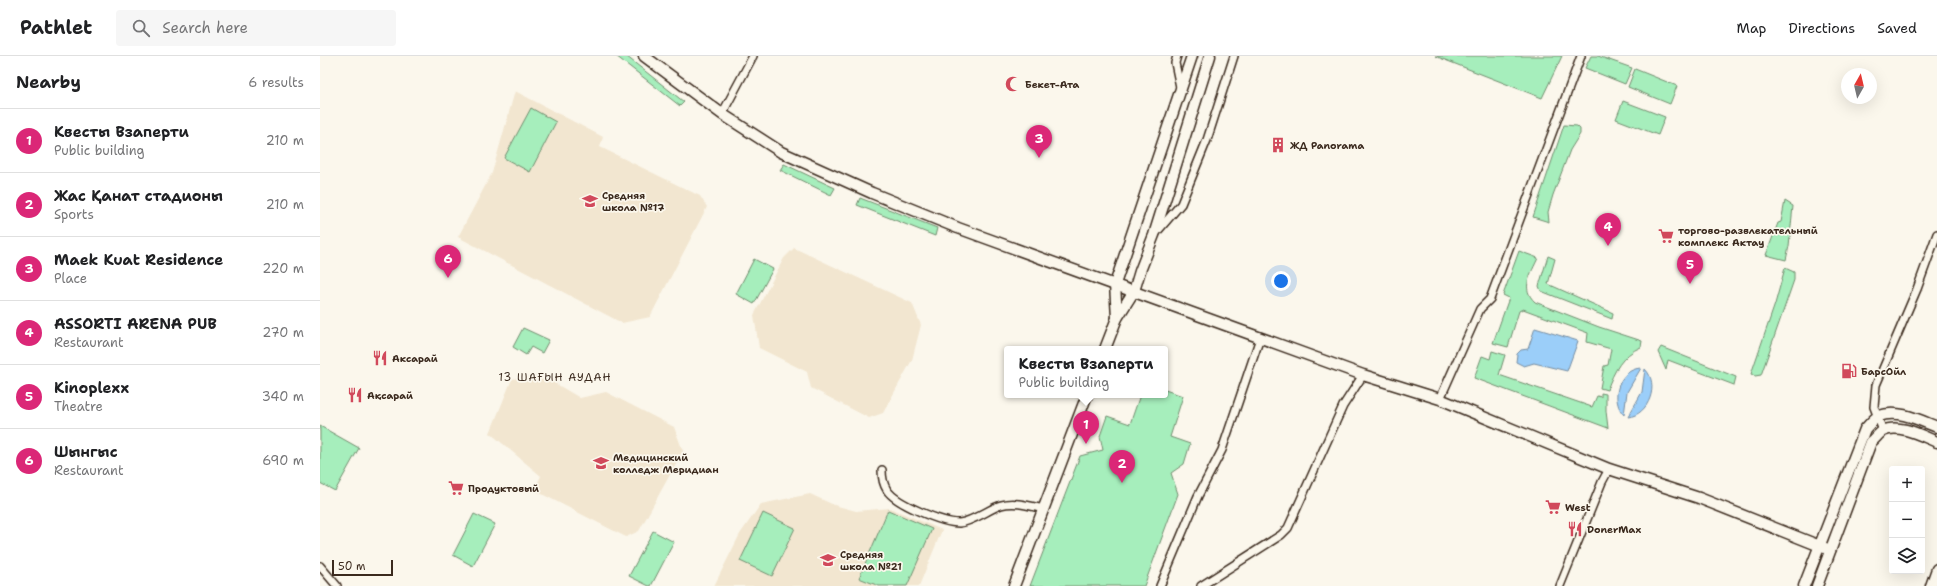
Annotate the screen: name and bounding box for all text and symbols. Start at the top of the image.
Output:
search box [116,10,396,46]
text: Pathlet [20,15,92,40]
icon: search [130,17,152,39]
text: Search here [162,18,248,38]
text: Map [1737,19,1767,37]
text: Directions [1789,19,1855,37]
text: Saved [1877,19,1917,37]
north arrow [1841,68,1877,104]
text: Nearby [16,71,81,93]
text: 6 results [248,74,304,91]
mosque icon: Бекет-Ата [1004,75,1022,93]
place label: Бекет-Ата [1025,78,1080,91]
text: Квесты Взаперти [54,122,189,142]
pin: 3 [1026,125,1052,158]
text: 1 [26,132,32,149]
text: 210 m [266,132,304,149]
building icon: ЖД Panorama [1269,136,1287,154]
place label: ЖД Panorama [1290,139,1364,152]
text: Public building [54,142,145,159]
text: Жас Қанат стадионы [54,186,223,206]
place label: Средняя школа №17 [602,189,664,214]
school or university icon: Средняя школа №17 [581,192,599,210]
text: 2 [24,196,34,213]
text: 210 m [266,196,304,213]
text: Sports [54,206,94,223]
pin: 4 [1595,213,1621,246]
place label: торгово-развлекательный комплекс Актау [1678,224,1818,249]
supermarket icon: торгово-развлекательный комплекс Актау [1657,227,1675,245]
pin: 6 [435,245,461,278]
text: Maek Kuat Residence [54,250,223,270]
pin: 5 [1677,251,1703,284]
text: 3 [24,260,34,277]
text: 220 m [262,260,304,277]
text: Place [54,270,87,287]
your location [1271,271,1291,291]
text: ASSORTI ARENA PUB [54,314,217,334]
text: 4 [24,324,34,341]
text: 270 m [262,324,304,341]
text: Restaurant [54,334,124,351]
popup [1004,346,1168,398]
restaurant icon: Аксарай [371,349,389,367]
place label: Аксарай [392,352,438,365]
text: Квесты Взаперти [1019,354,1153,374]
fuel station icon: БарсОйл [1840,362,1858,380]
place label: БарсОйл [1861,365,1906,378]
district label: 13 ШАҒЫН АУДАН [498,370,612,385]
text: Public building [1019,374,1109,391]
text: Kinoplexx [54,378,129,398]
restaurant icon: Ақсарай [346,386,364,404]
text: 5 [25,388,33,405]
text: 340 m [262,388,304,405]
place label: Ақсарай [367,389,413,402]
text: Theatre [54,398,103,415]
pin: 1 [1073,411,1099,444]
text: Шынгыс [54,442,118,462]
pin: 2 [1109,450,1135,483]
place label: Медицинский колледж Меридиан [613,451,719,476]
text: 6 [24,452,34,469]
text: 690 m [262,452,304,469]
school or university icon: Медицинский колледж Меридиан [592,454,610,472]
text: Restaurant [54,462,124,479]
map controls [1889,466,1925,574]
button: + [1889,466,1925,502]
supermarket icon: Продуктовый [447,479,465,497]
place label: Продуктовый [468,482,539,495]
supermarket icon: West [1544,498,1562,516]
place label: West [1565,501,1591,514]
button: − [1889,502,1925,538]
restaurant icon: DonerMax [1566,520,1584,538]
place label: DonerMax [1587,523,1641,536]
button: layers [1889,538,1925,574]
place label: Средняя школа №21 [840,548,902,573]
school or university icon: Средняя школа №21 [819,551,837,569]
scale bar [332,558,393,577]
text: 50 m [338,559,366,574]

